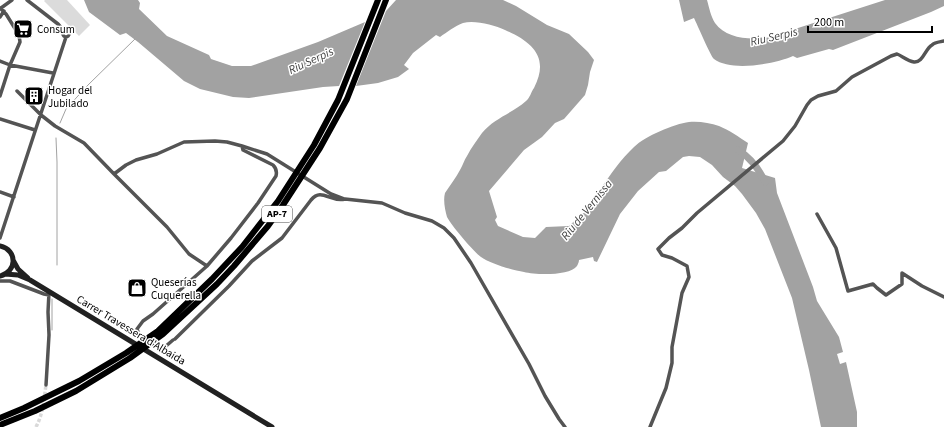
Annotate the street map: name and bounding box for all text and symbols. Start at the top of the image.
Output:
scale bar [808,8,932,34]
text: 200 m [814,14,844,31]
supermarket icon: Consum [12,18,34,40]
place label: Consum [37,22,75,37]
water label: Riu Serpis [749,23,800,51]
water label: Riu Serpis [286,43,337,79]
place label: Hogar del Jubilado [48,83,93,111]
building icon: Hogar del Jubilado [23,85,45,107]
water label: Riu de Vernissa [557,176,617,244]
road number: AP-7 [262,206,292,222]
place label: Queserías Cuquerella [151,275,201,303]
shop icon: Queserías Cuquerella [126,277,148,299]
street label: Carrer Travessera d'Albaida [74,291,188,369]

